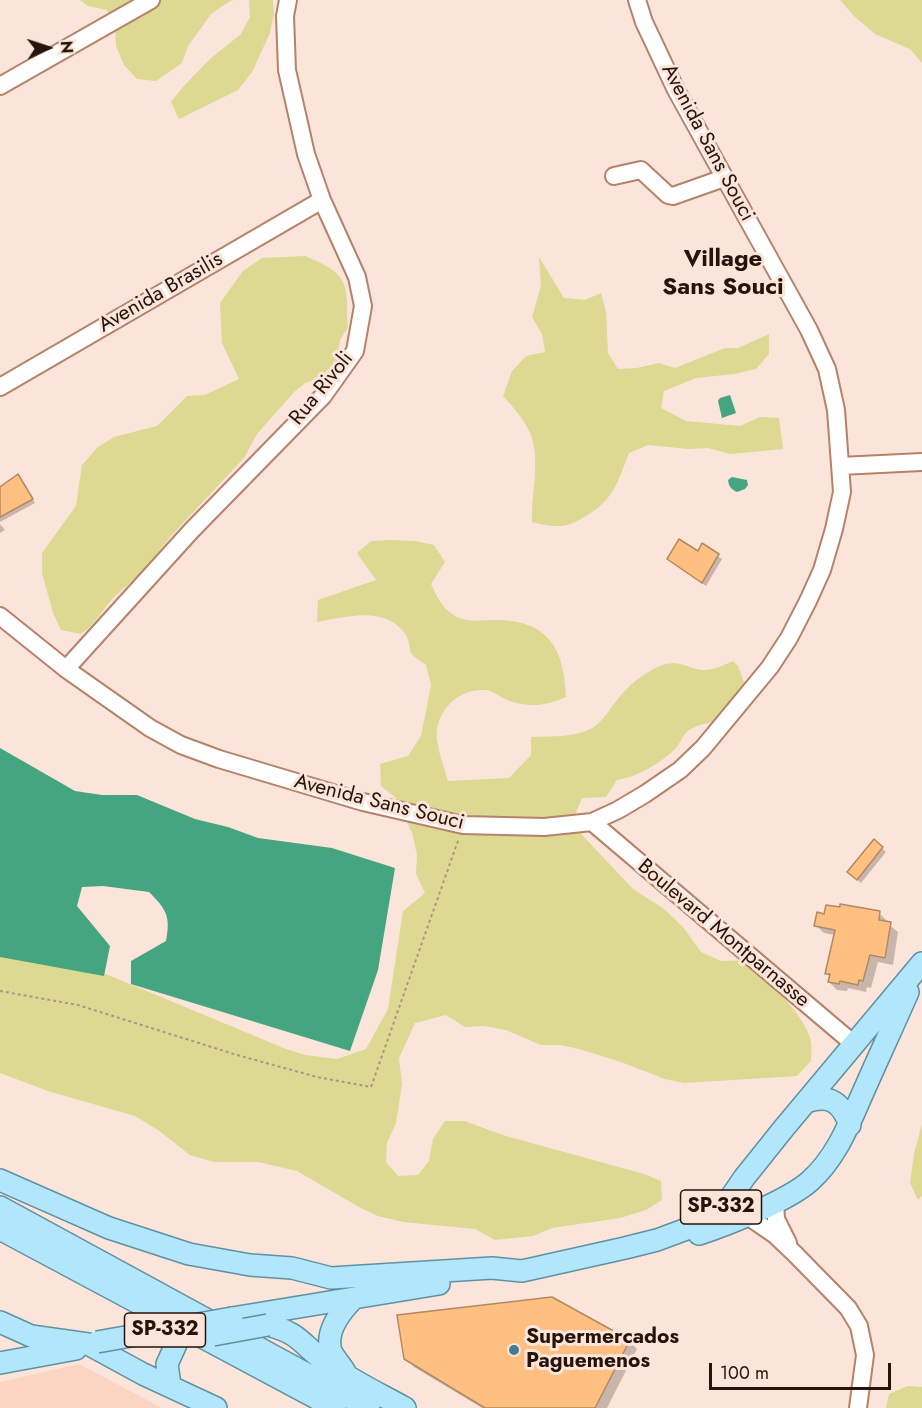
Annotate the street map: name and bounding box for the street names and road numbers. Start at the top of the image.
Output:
street label: Avenida Sans Souci [655,60,759,226]
street label: Avenida Brasilis [94,247,228,339]
street label: Rua Rivoli [285,347,359,431]
street label: Avenida Sans Souci [291,770,467,836]
street label: Boulevard Montparnasse [632,855,814,1013]
road number: SP-332 [680,1190,762,1224]
road number: SP-332 [124,1313,206,1347]

